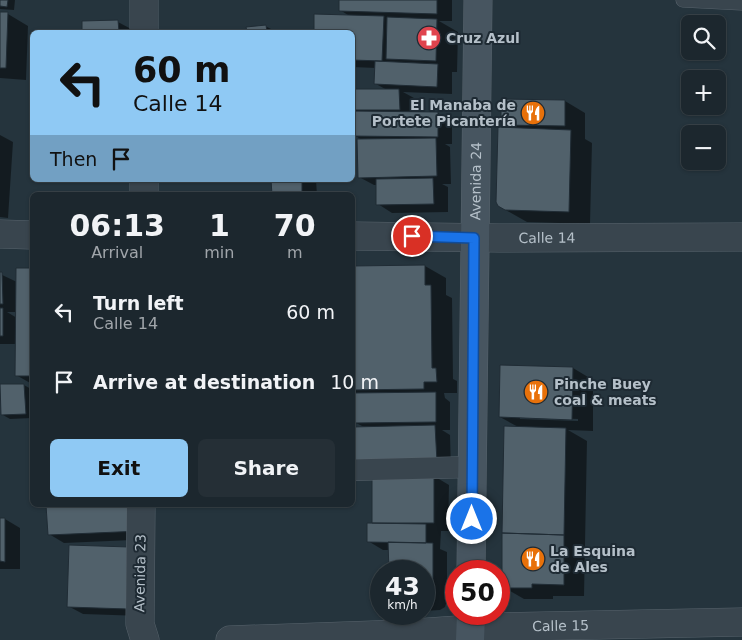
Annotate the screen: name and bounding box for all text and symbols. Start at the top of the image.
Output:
map controls [681,15,726,170]
button: search [681,15,726,60]
pharmacy icon: Cruz Azul [416,25,442,51]
place label: Cruz Azul [446,30,520,46]
icon: left [50,50,115,115]
text: 60 m [133,50,230,90]
button: + [681,70,726,115]
text: Calle 14 [133,91,223,116]
place label: El Manaba de Portete Picantería [372,97,516,129]
restaurant icon: El Manaba de Portete Picantería [520,100,546,126]
button: − [681,125,726,170]
street label: Avenida 24 [467,142,484,220]
icon: arrive [107,145,135,173]
text: Then [50,148,97,170]
text: 06:13 [69,208,165,243]
text: 1 [209,208,230,243]
text: 70 [274,208,316,243]
pin [391,215,433,257]
icon: arrive [398,222,426,250]
street label: Calle 14 [518,230,576,246]
text: Arrival [91,243,143,262]
text: min [204,243,234,262]
text: m [287,243,303,262]
text: Turn left [93,292,184,314]
icon: left [50,298,78,326]
text: 60 m [286,301,335,323]
text: Calle 14 [93,314,158,333]
icon: arrive [50,368,78,396]
text: Arrive at destination [93,371,315,393]
text: 10 m [330,371,379,393]
place label: Pinche Buey coal & meats [554,376,657,408]
restaurant icon: Pinche Buey coal & meats [523,379,549,405]
button: Exit [50,439,188,497]
button: Share [198,439,335,497]
position arrow [445,492,497,544]
street label: Avenida 23 [131,534,149,612]
place label: La Esquina de Ales [550,543,635,575]
restaurant icon: La Esquina de Ales [520,546,546,572]
speed limit sign: 50 [445,560,510,625]
text: 43 [385,572,420,601]
text: km/h [387,598,418,612]
street label: Calle 15 [532,617,589,634]

